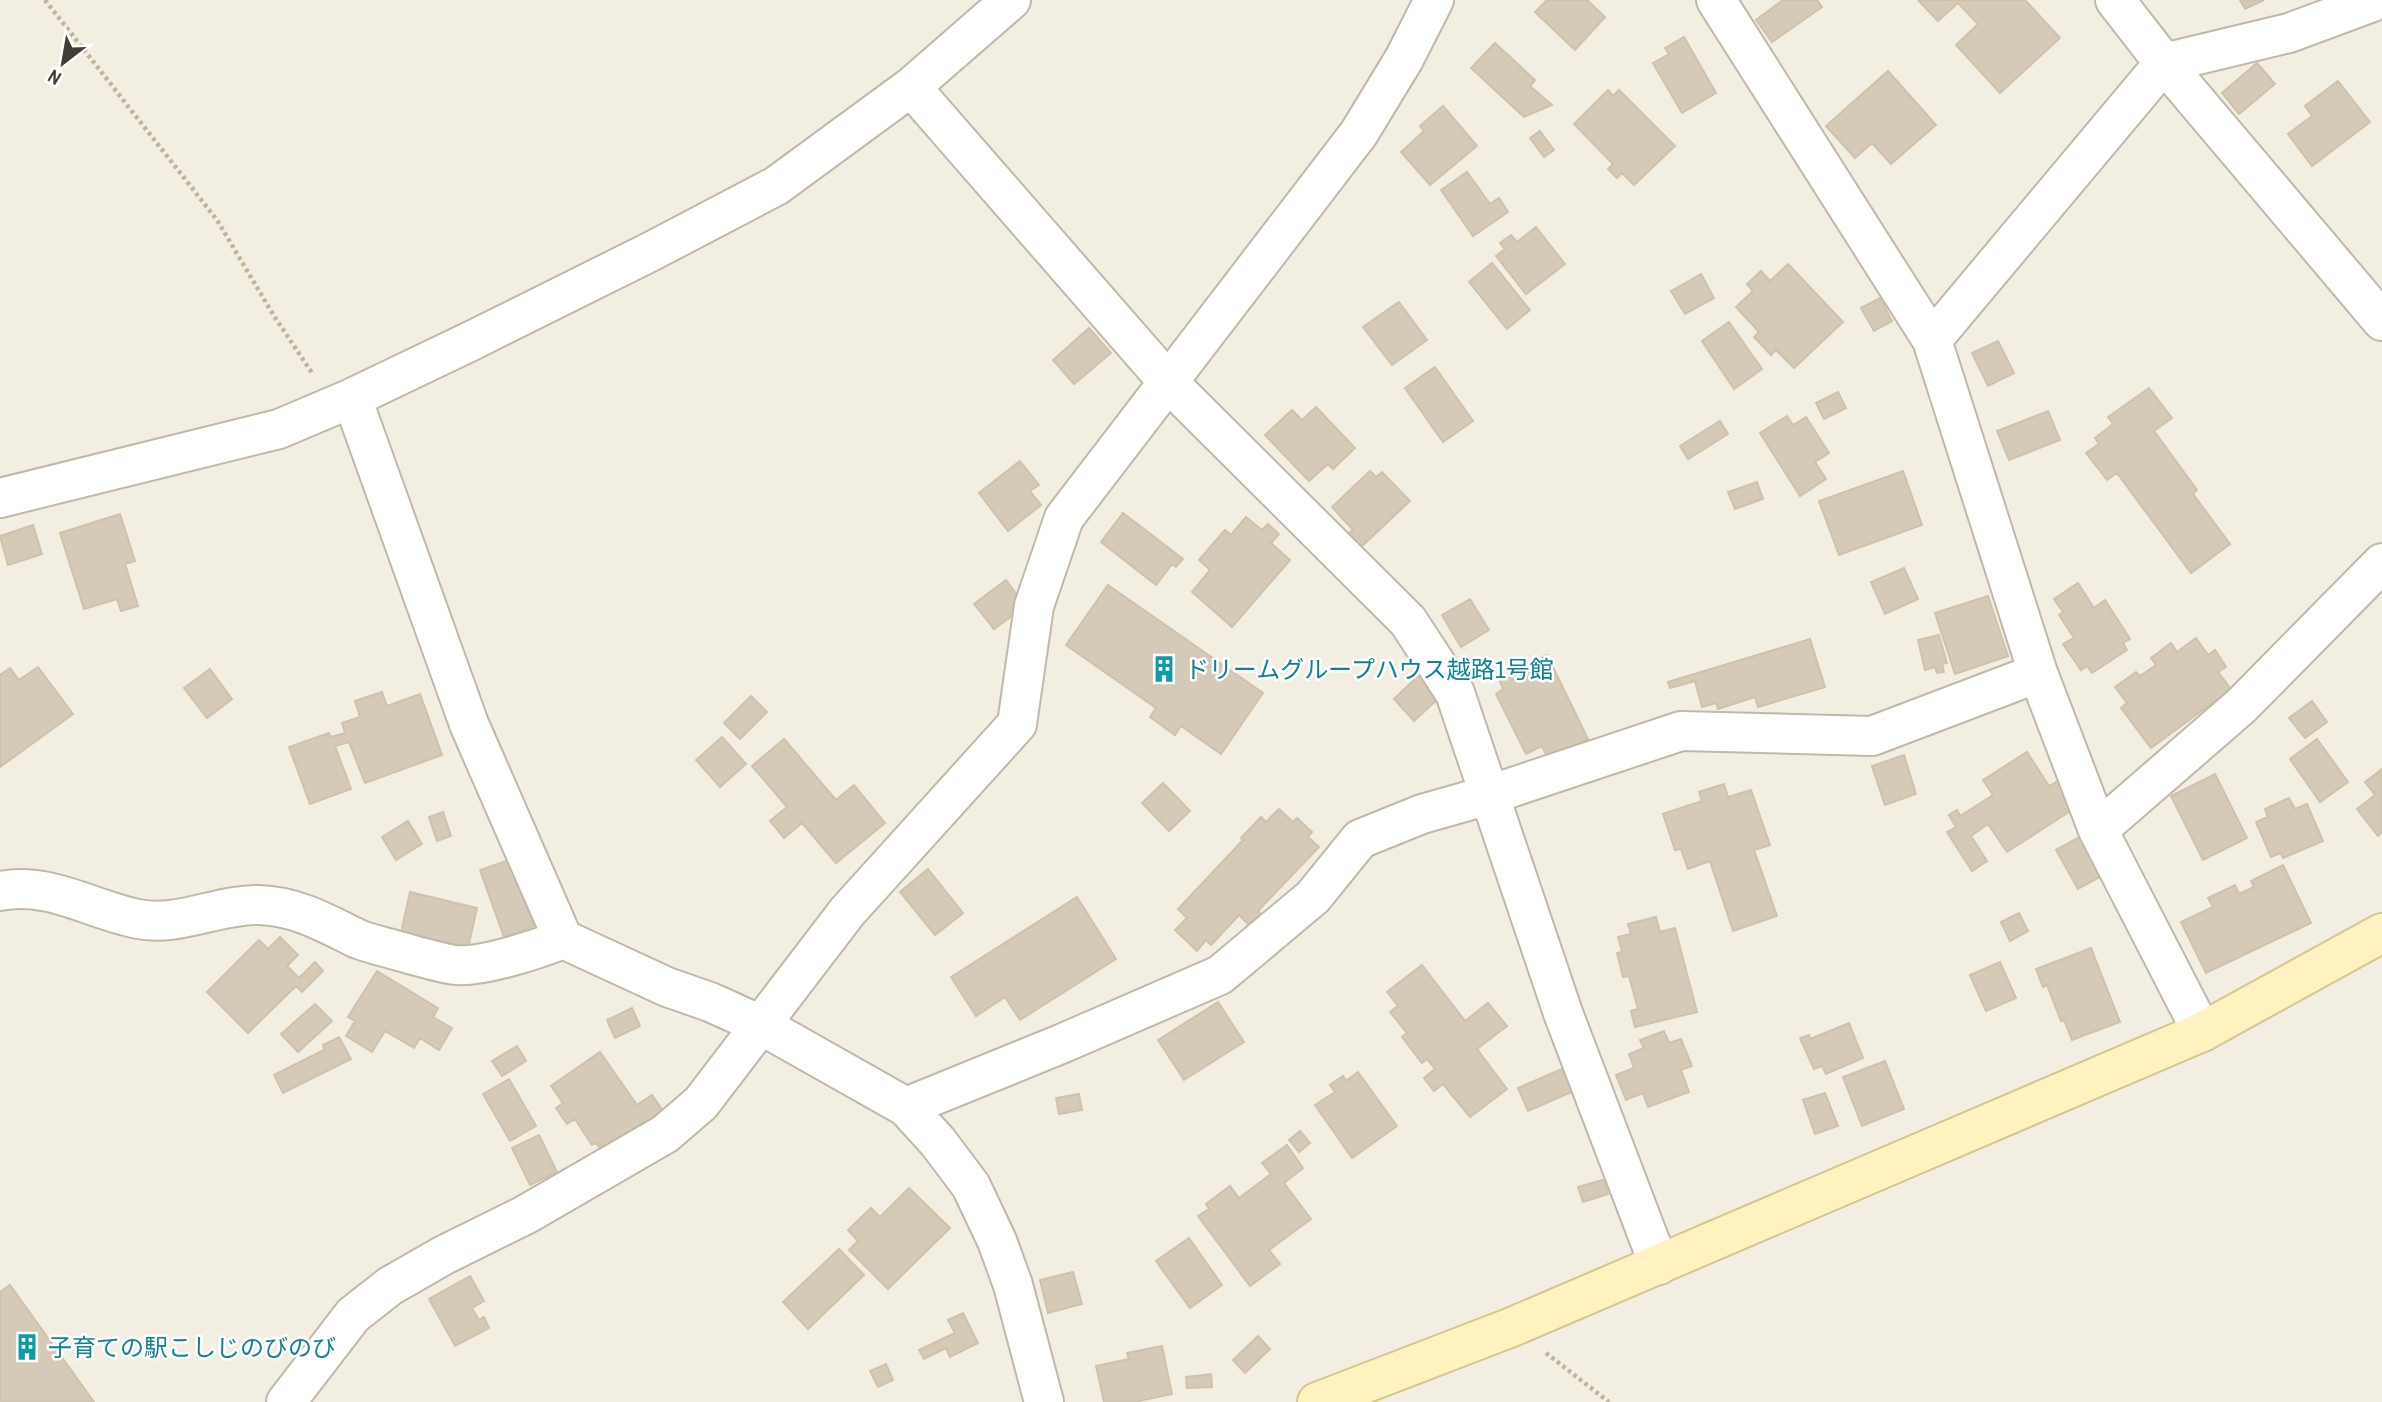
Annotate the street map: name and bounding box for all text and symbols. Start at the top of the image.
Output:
north arrow [28,28,98,98]
text: N [43,64,66,92]
place label: ドリームグループハウス越路1号館 [1185,653,1554,685]
building icon: ドリームグループハウス越路1号館 [1149,654,1179,684]
place label: 子育ての駅こしじのびのび [48,1331,336,1363]
building icon: 子育ての駅こしじのびのび [12,1332,42,1362]

